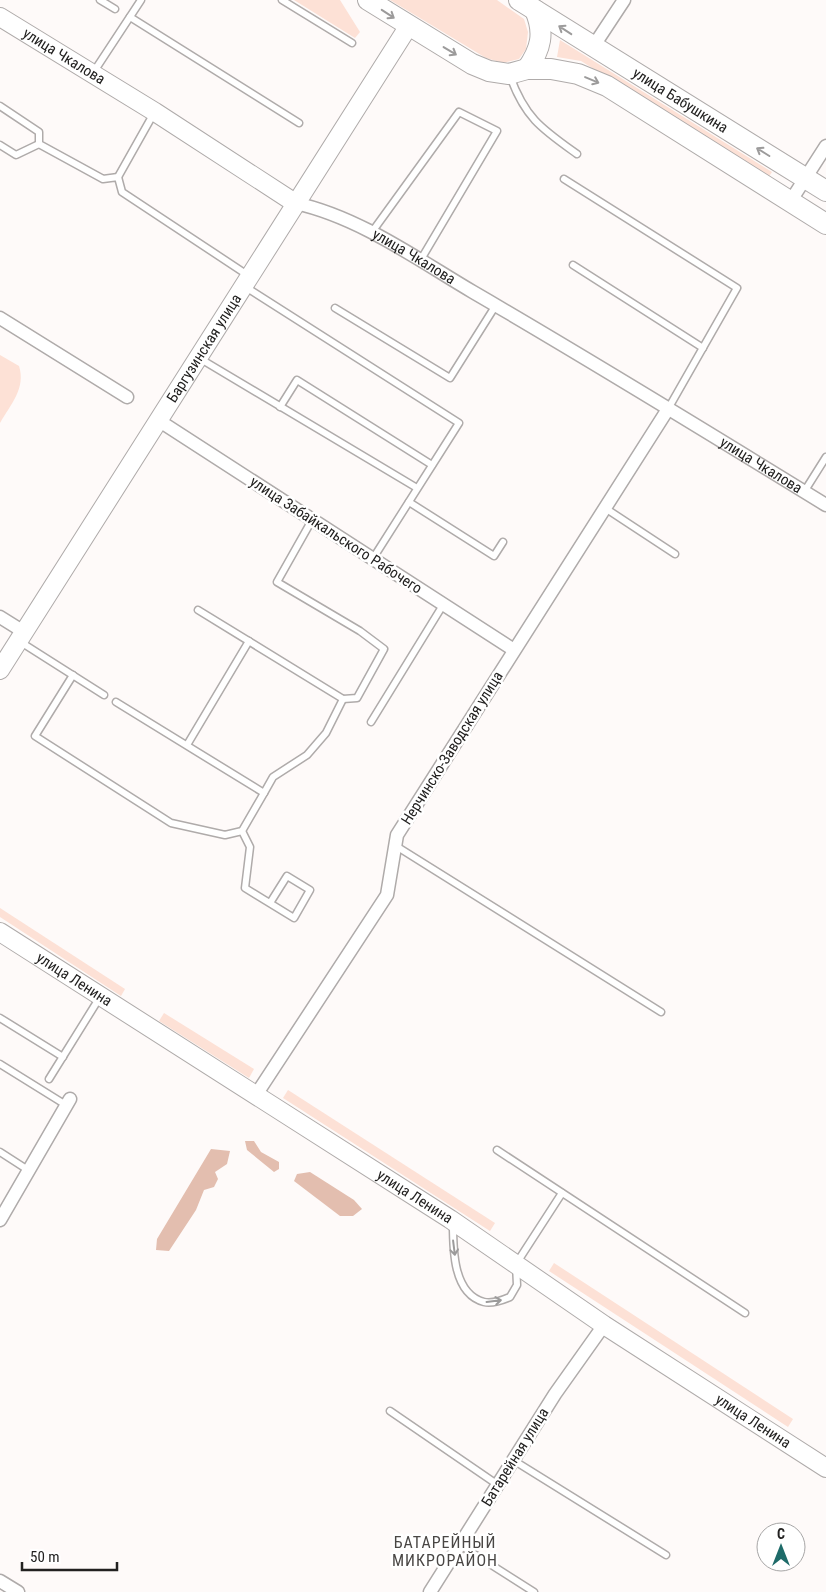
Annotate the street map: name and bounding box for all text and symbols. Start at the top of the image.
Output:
one-way arrow [380,9,394,19]
street label: улица Чкалова [20,24,108,88]
one-way arrow [559,24,573,34]
one-way arrow [442,47,457,57]
street label: улица Бабушкина [629,64,731,137]
one-way arrow [584,76,599,85]
one-way arrow [756,147,770,157]
street label: улица Чкалова [369,225,459,288]
street label: Баргузинская улица [163,291,245,406]
street label: улица Чкалова [717,433,805,497]
street label: улица Забайкальского Рабочего [247,473,425,597]
street label: Нерчинско-Заводская улица [397,668,507,828]
street label: улица Ленина [33,949,115,1010]
street label: улица Ленина [374,1166,456,1227]
one-way arrow [449,1239,459,1255]
one-way arrow [485,1296,501,1306]
street label: улица Ленина [712,1390,794,1452]
street label: Батарейная улица [478,1404,552,1510]
north arrow [756,1522,806,1572]
text: С [777,1526,785,1542]
district label: БАТАРЕЙНЫЙ МИКРОРАЙОН [392,1533,498,1570]
scale bar [22,1540,118,1572]
text: 50 m [30,1548,60,1566]

